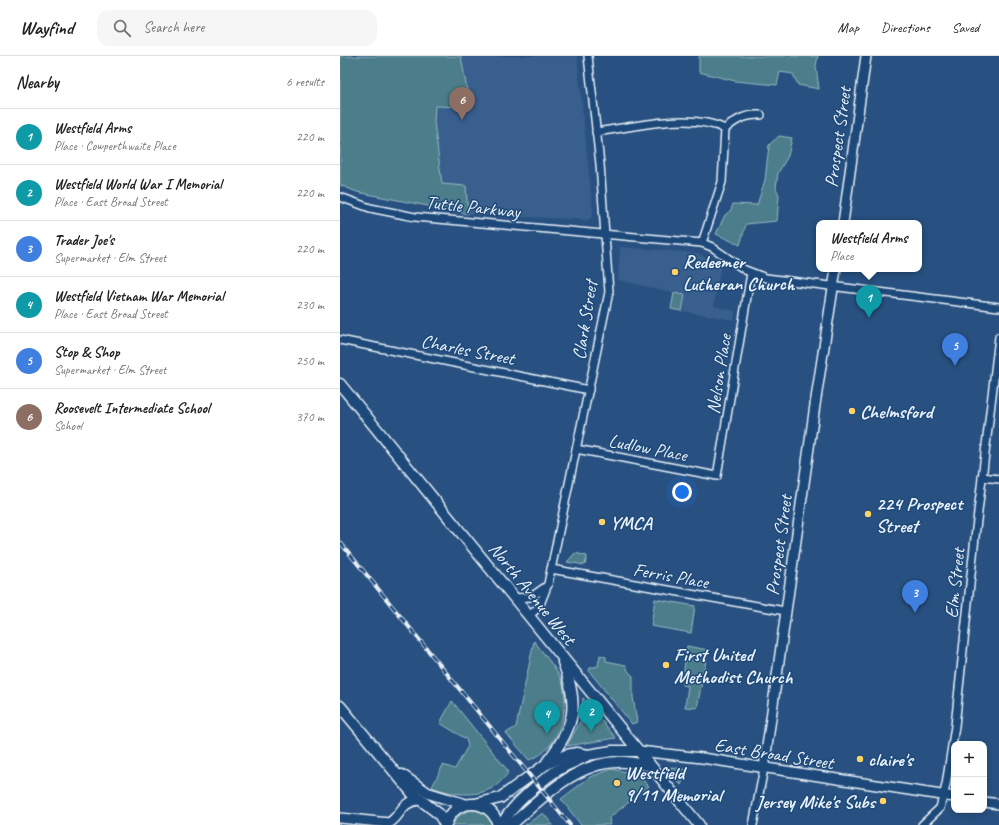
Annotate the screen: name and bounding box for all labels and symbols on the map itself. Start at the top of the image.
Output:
street label: Prospect Street [819,84,857,189]
pin: 6 [449,87,475,120]
street label: Tuttle Parkway [425,190,523,224]
place label: Redeemer Lutheran Church [683,250,796,296]
marker: Redeemer Lutheran Church [670,267,680,277]
street label: Clark Street [567,276,604,362]
pin: 1 [856,285,882,318]
street label: Charles Street [419,329,518,371]
street label: Nelson Place [701,331,737,416]
pin: 5 [942,333,968,366]
place label: Chelmsford [860,400,936,424]
marker: Chelmsford [847,406,857,416]
street label: Ludlow Place [607,429,691,468]
your location [672,482,692,502]
street label: Prospect Street [760,492,798,597]
place label: 224 Prospect Street [876,492,965,538]
marker: 224 Prospect Street [863,509,873,519]
place label: YMCA [610,511,653,535]
marker: YMCA [597,517,607,527]
street label: North Avenue West [483,537,582,651]
street label: Elm Street [939,545,971,619]
street label: Ferris Place [631,558,712,595]
pin: 3 [902,580,928,613]
place label: First United Methodist Church [674,643,794,689]
marker: First United Methodist Church [661,660,671,670]
pin: 2 [578,699,604,732]
pin: 4 [534,701,560,734]
street label: East Broad Street [713,733,837,775]
place label: claire's [868,748,915,772]
marker: claire's [855,754,865,764]
place label: Westfield 9/11 Memorial [625,761,725,807]
marker: Westfield 9/11 Memorial [612,778,622,788]
place label: Jersey Mike's Subs [754,790,877,814]
marker: Jersey Mike's Subs [878,796,888,806]

